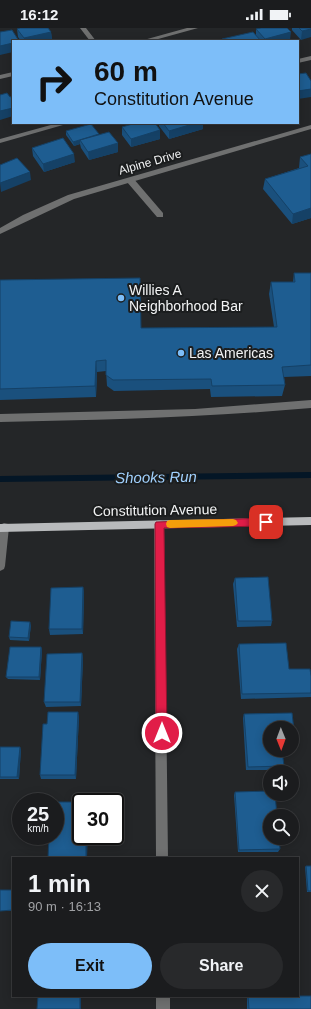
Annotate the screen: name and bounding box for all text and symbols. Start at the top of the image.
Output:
text: 16:12 [20,6,58,23]
icon: right [28,56,80,108]
text: 60 m [94,56,158,87]
text: Constitution Avenue [94,89,254,109]
street label: Alpine Drive [117,146,183,178]
place label: Willies A Neighborhood Bar [129,282,243,314]
marker: Willies A Neighborhood Bar [116,293,126,303]
place label: Las Americas [189,345,273,361]
marker: Las Americas [176,348,186,358]
water label: Shooks Run [115,468,197,486]
street label: Constitution Avenue [93,501,217,519]
pin [249,505,283,539]
icon: arrive [255,511,277,533]
position arrow [141,712,183,754]
north arrow [263,721,299,757]
map controls [263,721,299,845]
button: sound [263,765,299,801]
speed limit sign: 30 [72,793,124,845]
text: 25 [27,803,49,825]
button: search [263,809,299,845]
text: km/h [27,823,49,834]
text: 1 min [28,870,91,897]
button: close [241,870,283,912]
text: 90 m · 16:13 [28,899,101,914]
button: Exit [28,943,152,989]
button: Share [160,943,283,989]

